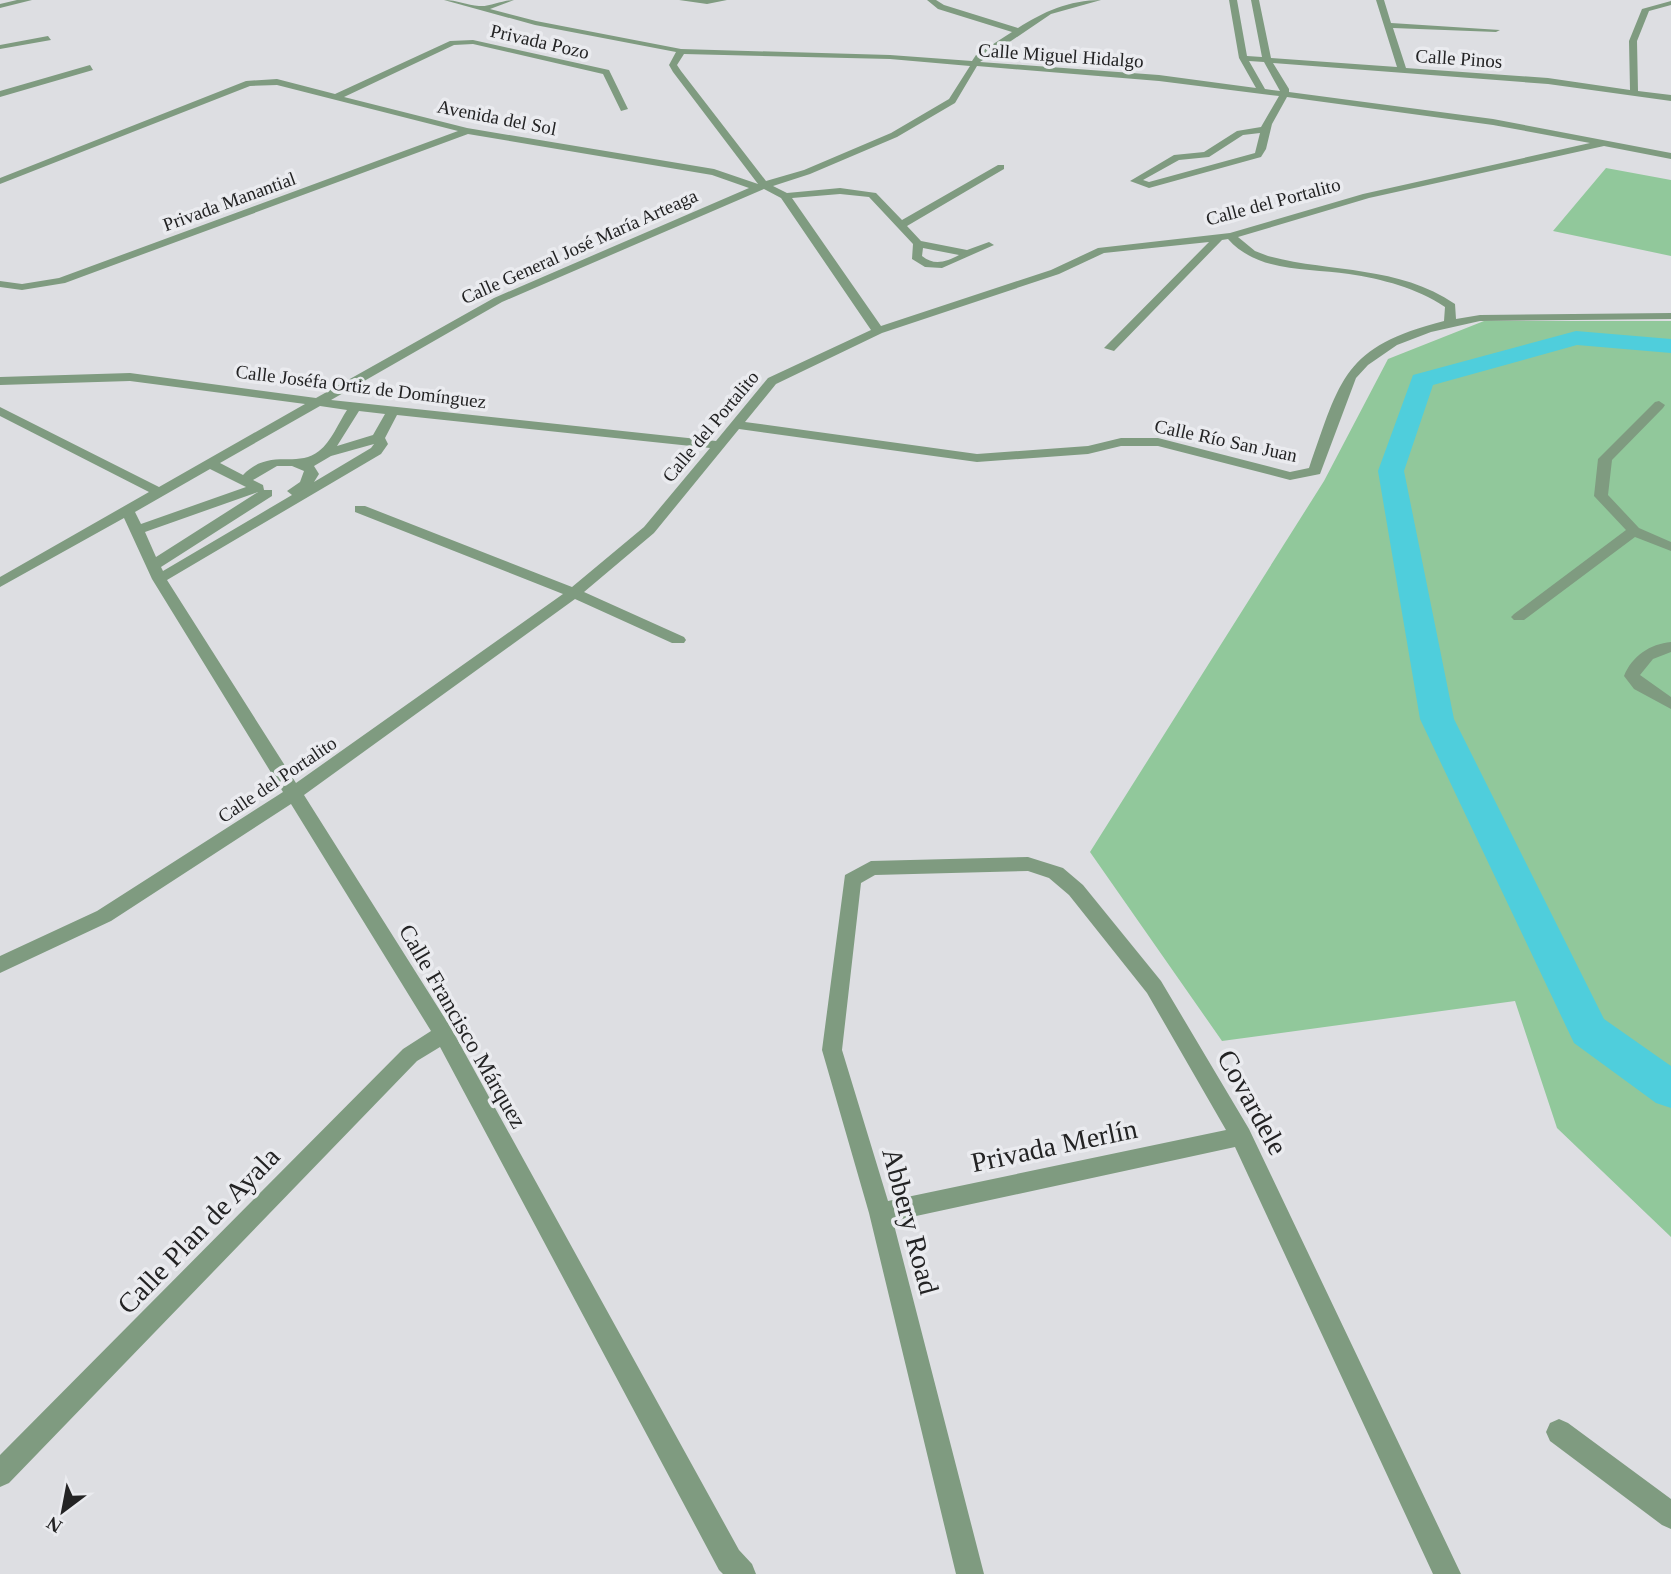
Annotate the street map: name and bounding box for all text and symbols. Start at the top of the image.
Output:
street label: Privada Pozo [488,20,591,63]
street label: Calle Miguel Hidalgo [978,39,1144,72]
street label: Calle Pinos [1415,45,1503,72]
street label: Avenida del Sol [436,96,558,139]
street label: Privada Manantial [160,168,298,235]
street label: Calle del Portalito [1204,173,1343,230]
street label: Calle General José María Arteaga [458,184,701,308]
street label: Calle Joséfa Ortiz de Domínguez [234,361,487,412]
street label: Calle del Portalito [658,367,763,486]
street label: Calle Río San Juan [1153,415,1300,466]
street label: Calle del Portalito [214,732,340,827]
street label: Calle Francisco Márquez [394,920,531,1133]
street label: Covardele [1211,1044,1294,1160]
street label: Privada Merlín [968,1113,1140,1178]
street label: Calle Plan de Ayala [111,1140,286,1320]
street label: Abbery Road [876,1145,945,1298]
north arrow [28,1476,98,1546]
text: N [43,1512,66,1538]

